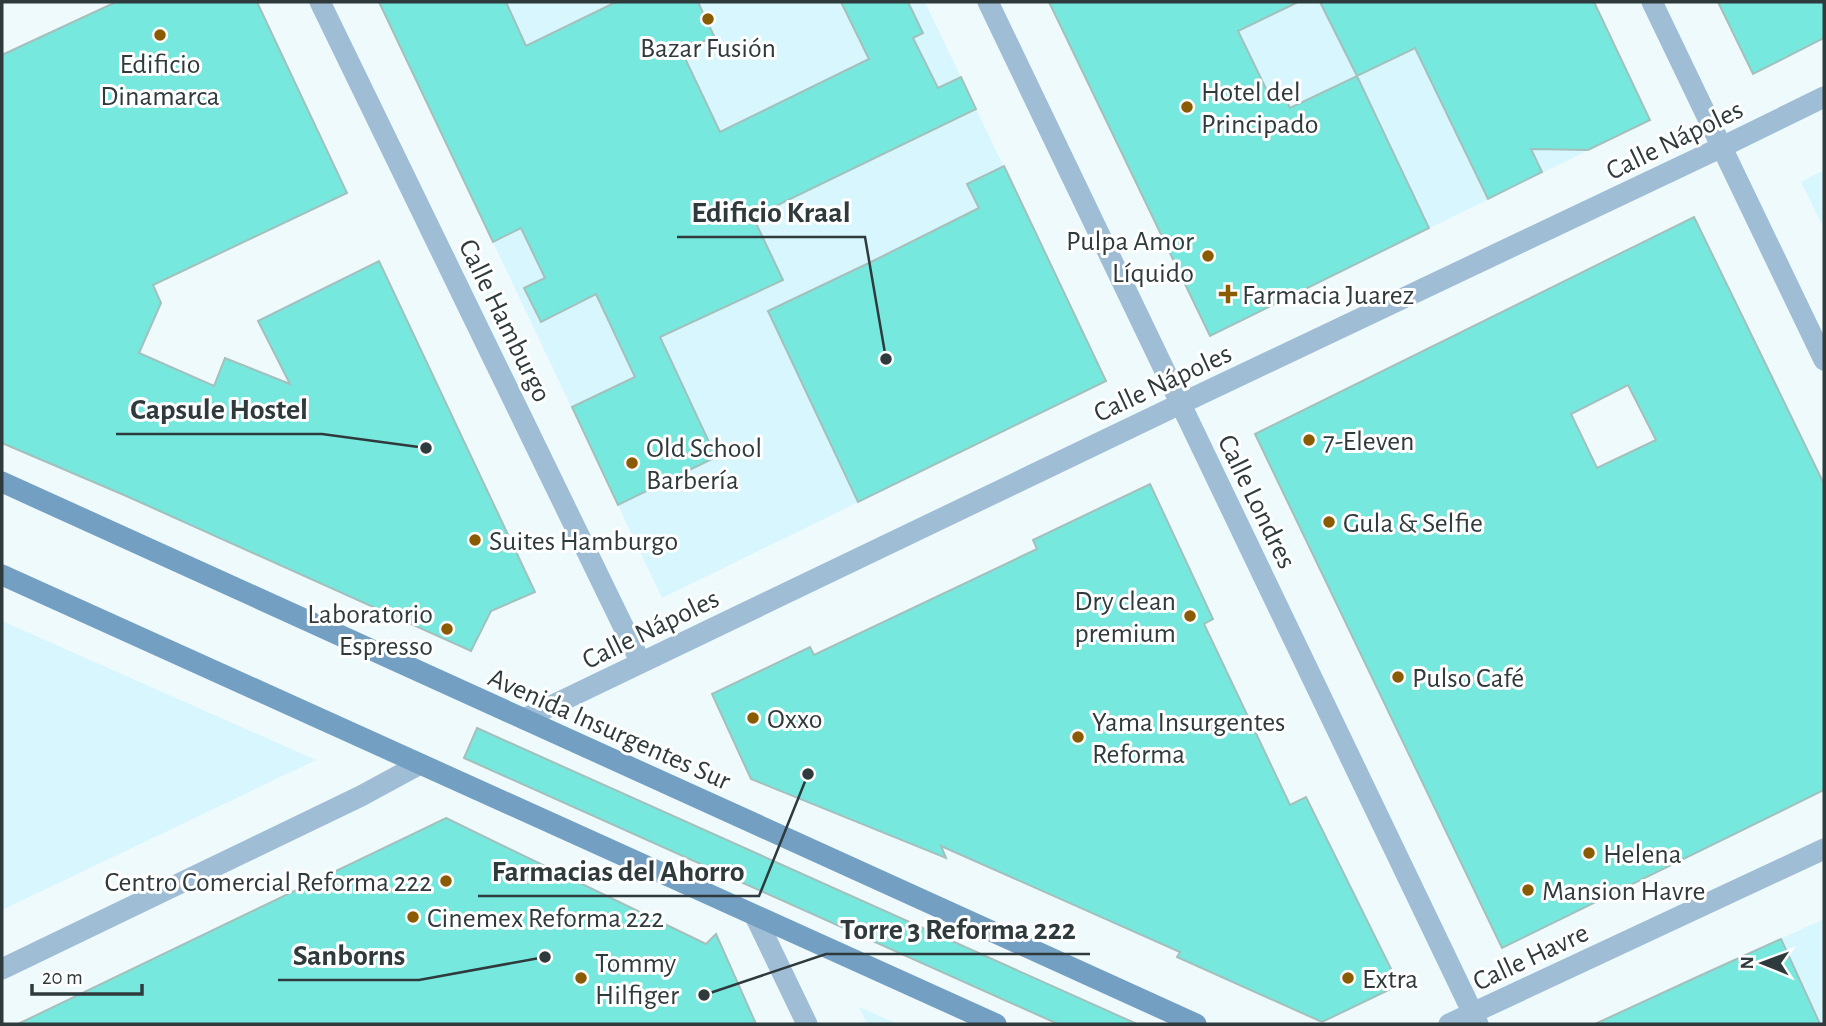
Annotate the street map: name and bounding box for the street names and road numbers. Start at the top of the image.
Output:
street label: Calle Nápoles [1602,96,1748,186]
street label: Calle Hamburgo [453,235,556,407]
street label: Calle Nápoles [1090,340,1236,428]
street label: Calle Londres [1212,431,1301,573]
street label: Calle Nápoles [578,585,724,675]
street label: Avenida Insurgentes Sur [484,664,735,796]
street label: Calle Havre [1469,919,1593,997]

